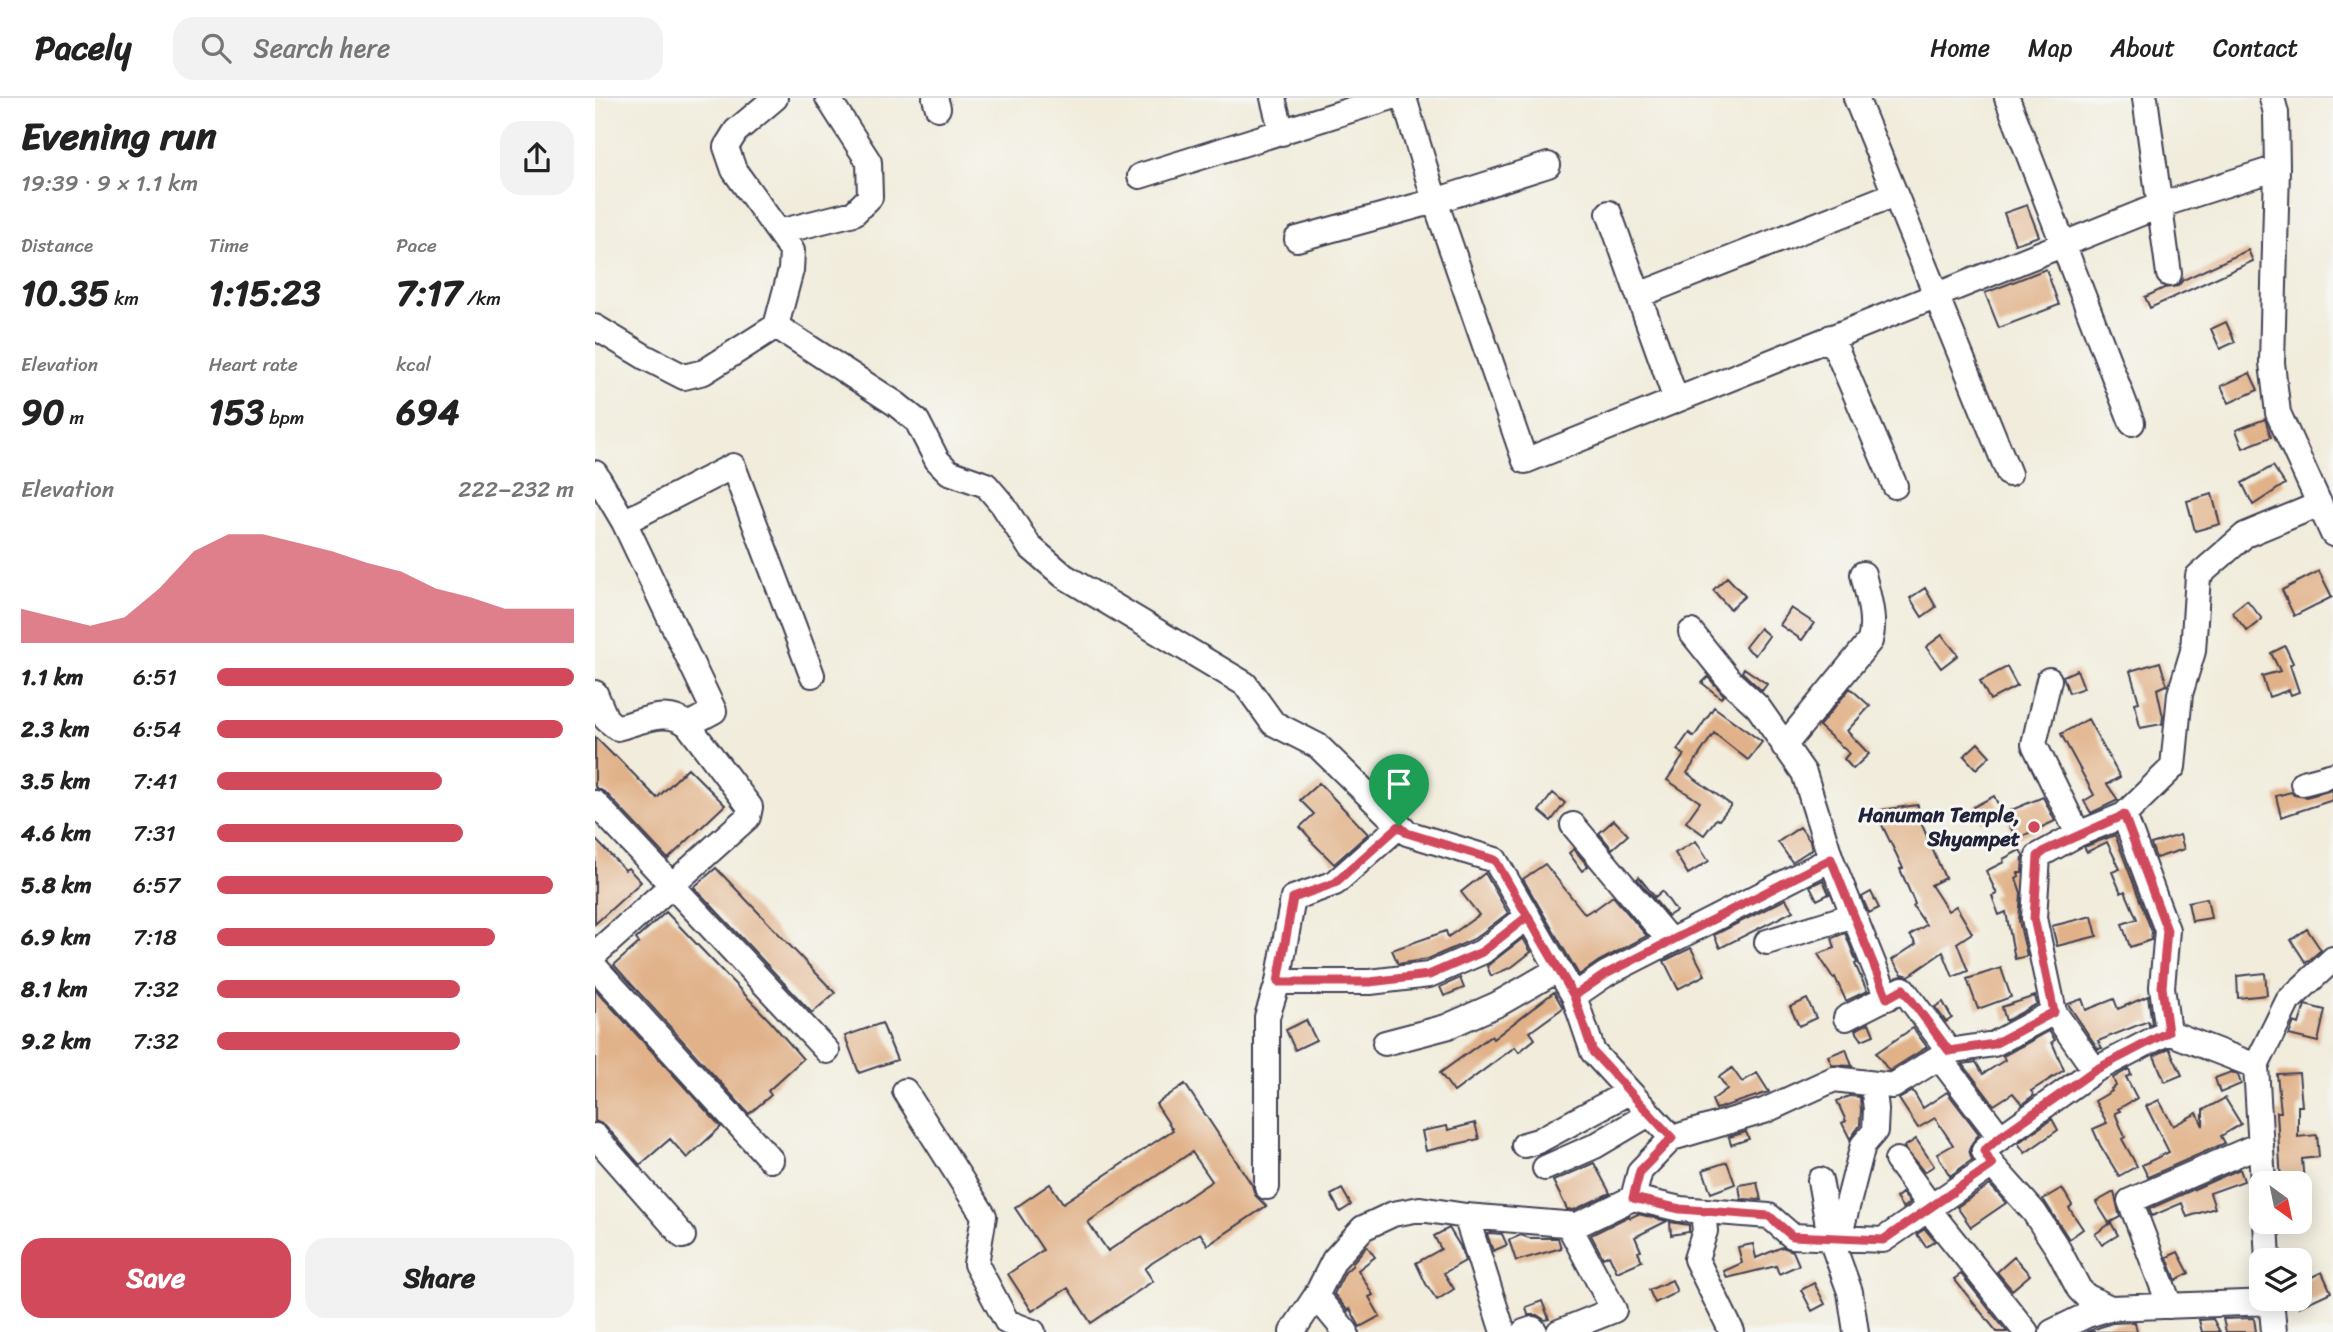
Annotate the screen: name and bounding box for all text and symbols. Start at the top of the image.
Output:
search box [173,17,663,80]
text: Pacely [35,19,131,77]
text: Search here [253,25,390,71]
text: Home [1930,27,1990,69]
text: Map [2028,27,2072,69]
text: About [2110,27,2175,69]
text: Contact [2213,27,2298,69]
icon: search [197,29,235,67]
text: Evening run [21,103,217,170]
button: share [500,121,574,195]
text: 19:39 · 9 × 1.1 km [21,163,198,204]
text: Distance [21,229,93,262]
text: Time [209,229,249,262]
text: Pace [396,229,437,262]
text: 10.35 [21,262,109,324]
text: 1:15:23 [209,262,321,324]
text: 7:17 [396,262,462,324]
text: km [109,282,139,315]
text: /km [462,282,501,315]
text: Elevation [21,348,98,381]
text: Heart rate [209,348,298,381]
text: kcal [396,348,431,381]
text: 90 [21,381,65,443]
text: 153 [209,381,264,443]
text: 694 [396,381,460,443]
text: m [65,401,84,434]
text: bpm [264,401,304,434]
text: Elevation [21,469,114,510]
text: 222–232 m [458,469,574,510]
text: 1.1 km [21,657,84,698]
text: 6:51 [133,657,177,698]
text: 2.3 km [21,709,90,750]
text: 6:54 [133,709,181,750]
pin [1369,754,1429,826]
text: 3.5 km [21,761,90,802]
text: 7:41 [133,761,177,802]
icon: arrive [1380,765,1418,803]
place label: Hanuman Temple, Shyampet [1857,796,2021,858]
text: 4.6 km [21,813,91,854]
text: 7:31 [133,813,176,854]
marker: Hanuman Temple, Shyampet [2026,819,2042,835]
text: 5.8 km [21,865,92,906]
text: 6:57 [133,865,180,906]
text: 6.9 km [21,917,91,958]
text: 7:18 [133,917,177,958]
text: 8.1 km [21,969,88,1010]
text: 7:32 [133,969,179,1010]
text: 9.2 km [21,1021,91,1062]
text: 7:32 [133,1021,179,1062]
north arrow [2249,1171,2312,1234]
map controls [2249,1171,2312,1311]
button: Save [21,1238,291,1318]
button: Share [305,1238,574,1318]
button: layers [2249,1248,2312,1311]

